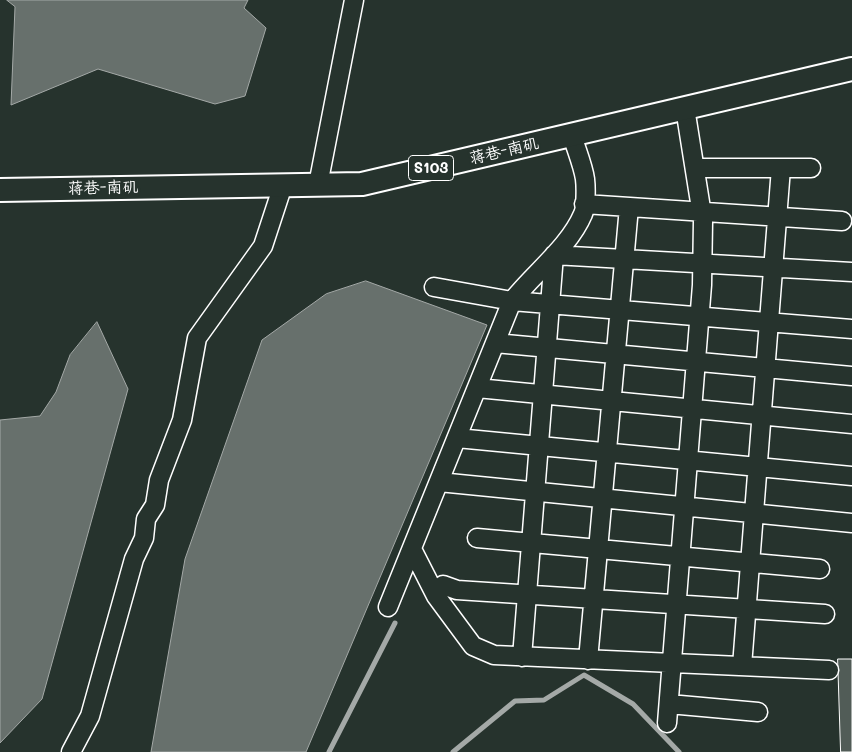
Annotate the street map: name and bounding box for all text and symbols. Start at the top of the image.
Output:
street label: 蒋巷-南矶 [467,134,541,168]
road number: S103 [408,156,454,180]
street label: 蒋巷-南矶 [67,178,139,198]

